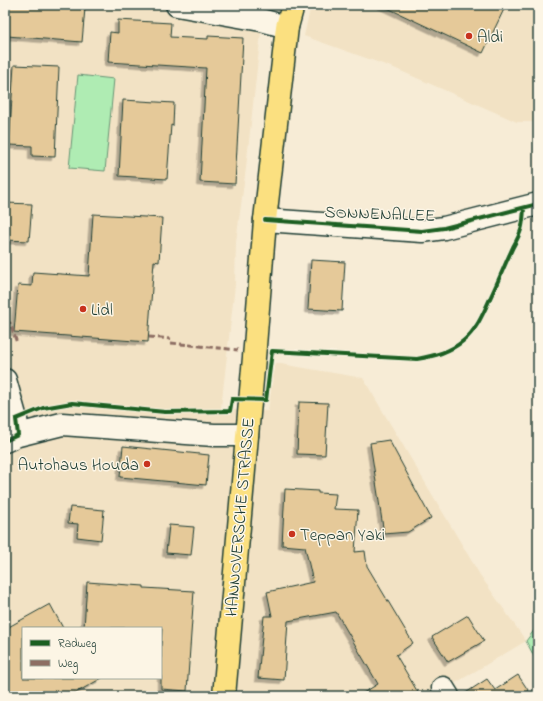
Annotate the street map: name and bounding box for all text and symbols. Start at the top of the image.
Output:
place label: Aldi [477,25,503,50]
marker: Aldi [464,31,474,41]
street label: SONNENALLEE [324,200,436,229]
place label: Lidl [91,298,113,323]
marker: Lidl [78,304,88,314]
street label: HANNOVERSCHE STRASSE [219,417,262,618]
place label: Autohaus Houda [18,453,139,478]
marker: Autohaus Houda [142,459,152,469]
place label: Teppan Yaki [300,523,385,548]
marker: Teppan Yaki [287,529,297,539]
legend [22,627,162,679]
text: Radweg [58,635,97,654]
text: Weg [58,655,78,674]

